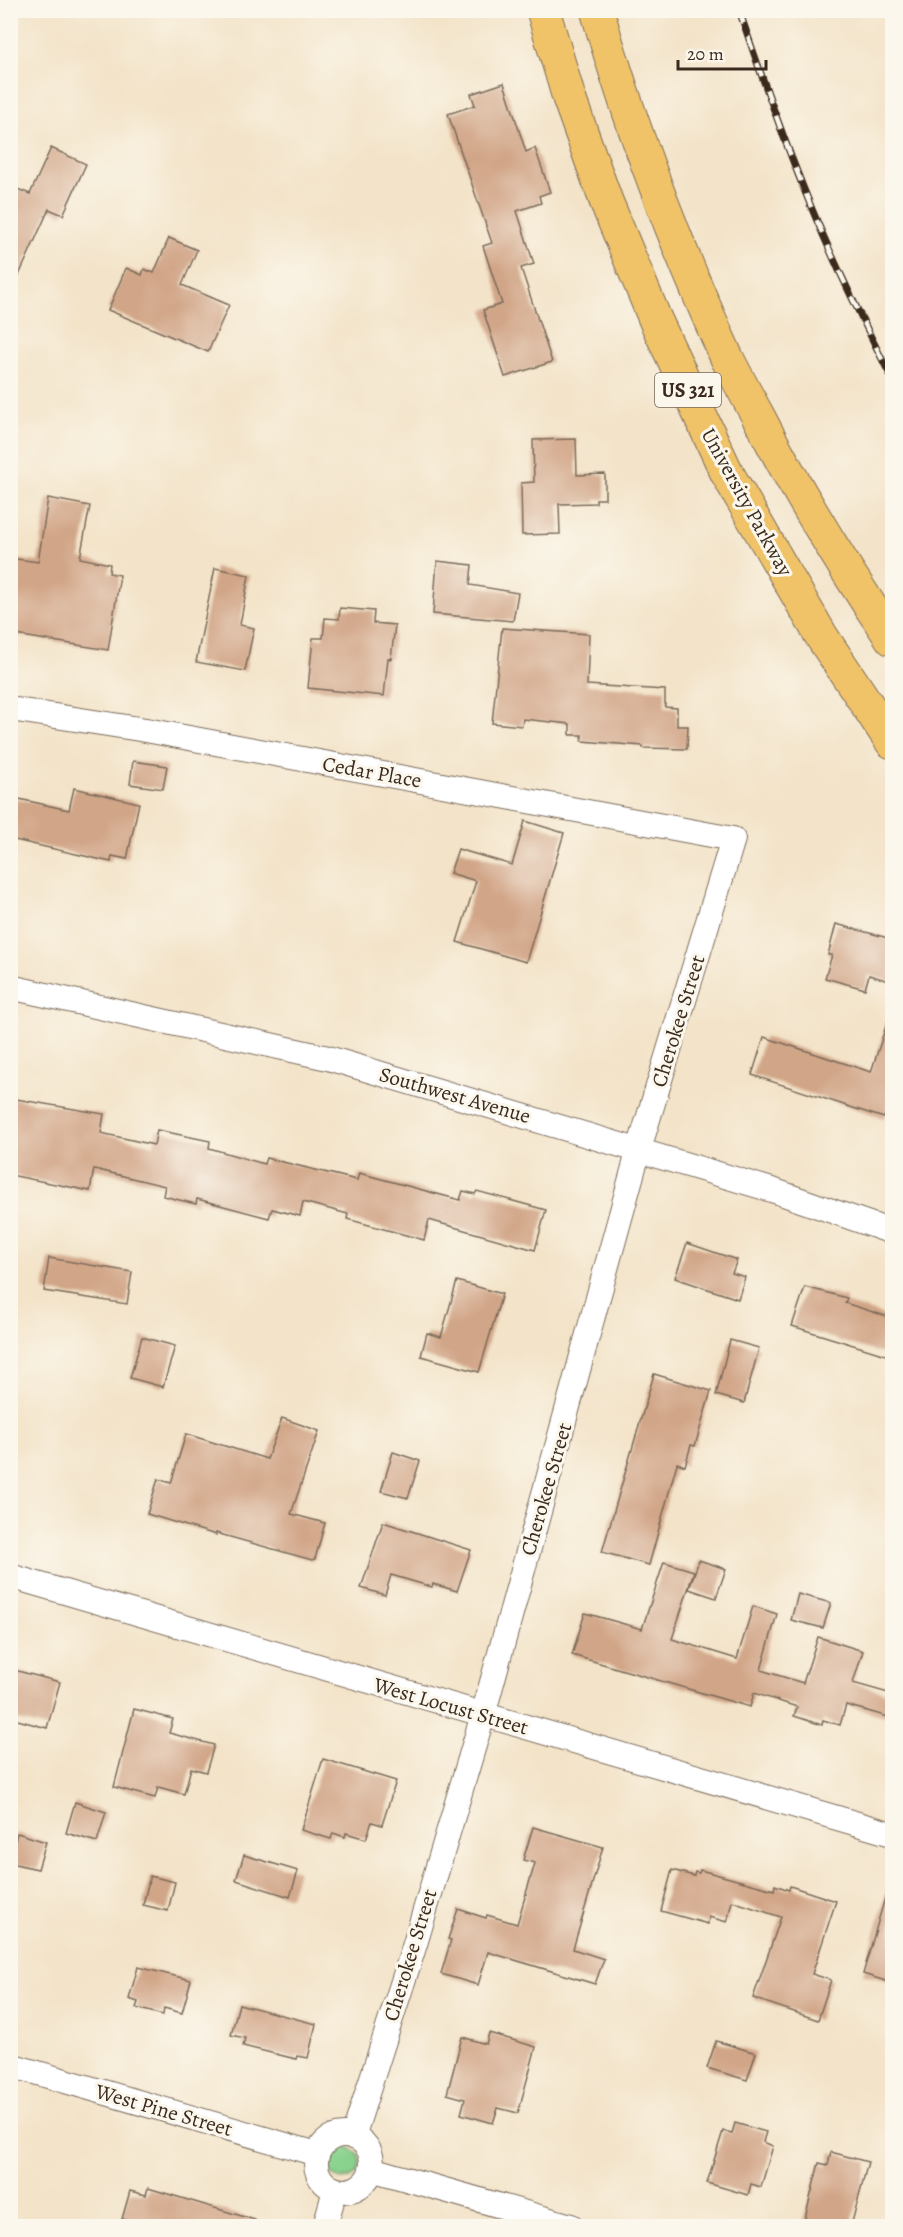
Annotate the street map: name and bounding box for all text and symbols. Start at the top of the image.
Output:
scale bar [678,33,766,71]
text: 20 m [687,42,724,66]
road number: US 321 [655,373,721,407]
street label: University Parkway [695,423,800,582]
street label: Cedar Place [320,750,424,794]
street label: Cherokee Street [645,951,711,1090]
street label: Southwest Avenue [376,1060,534,1130]
street label: Cherokee Street [514,1419,578,1559]
street label: West Locust Street [370,1670,532,1741]
street label: Cherokee Street [377,1885,443,2024]
street label: West Pine Street [91,2077,236,2143]

